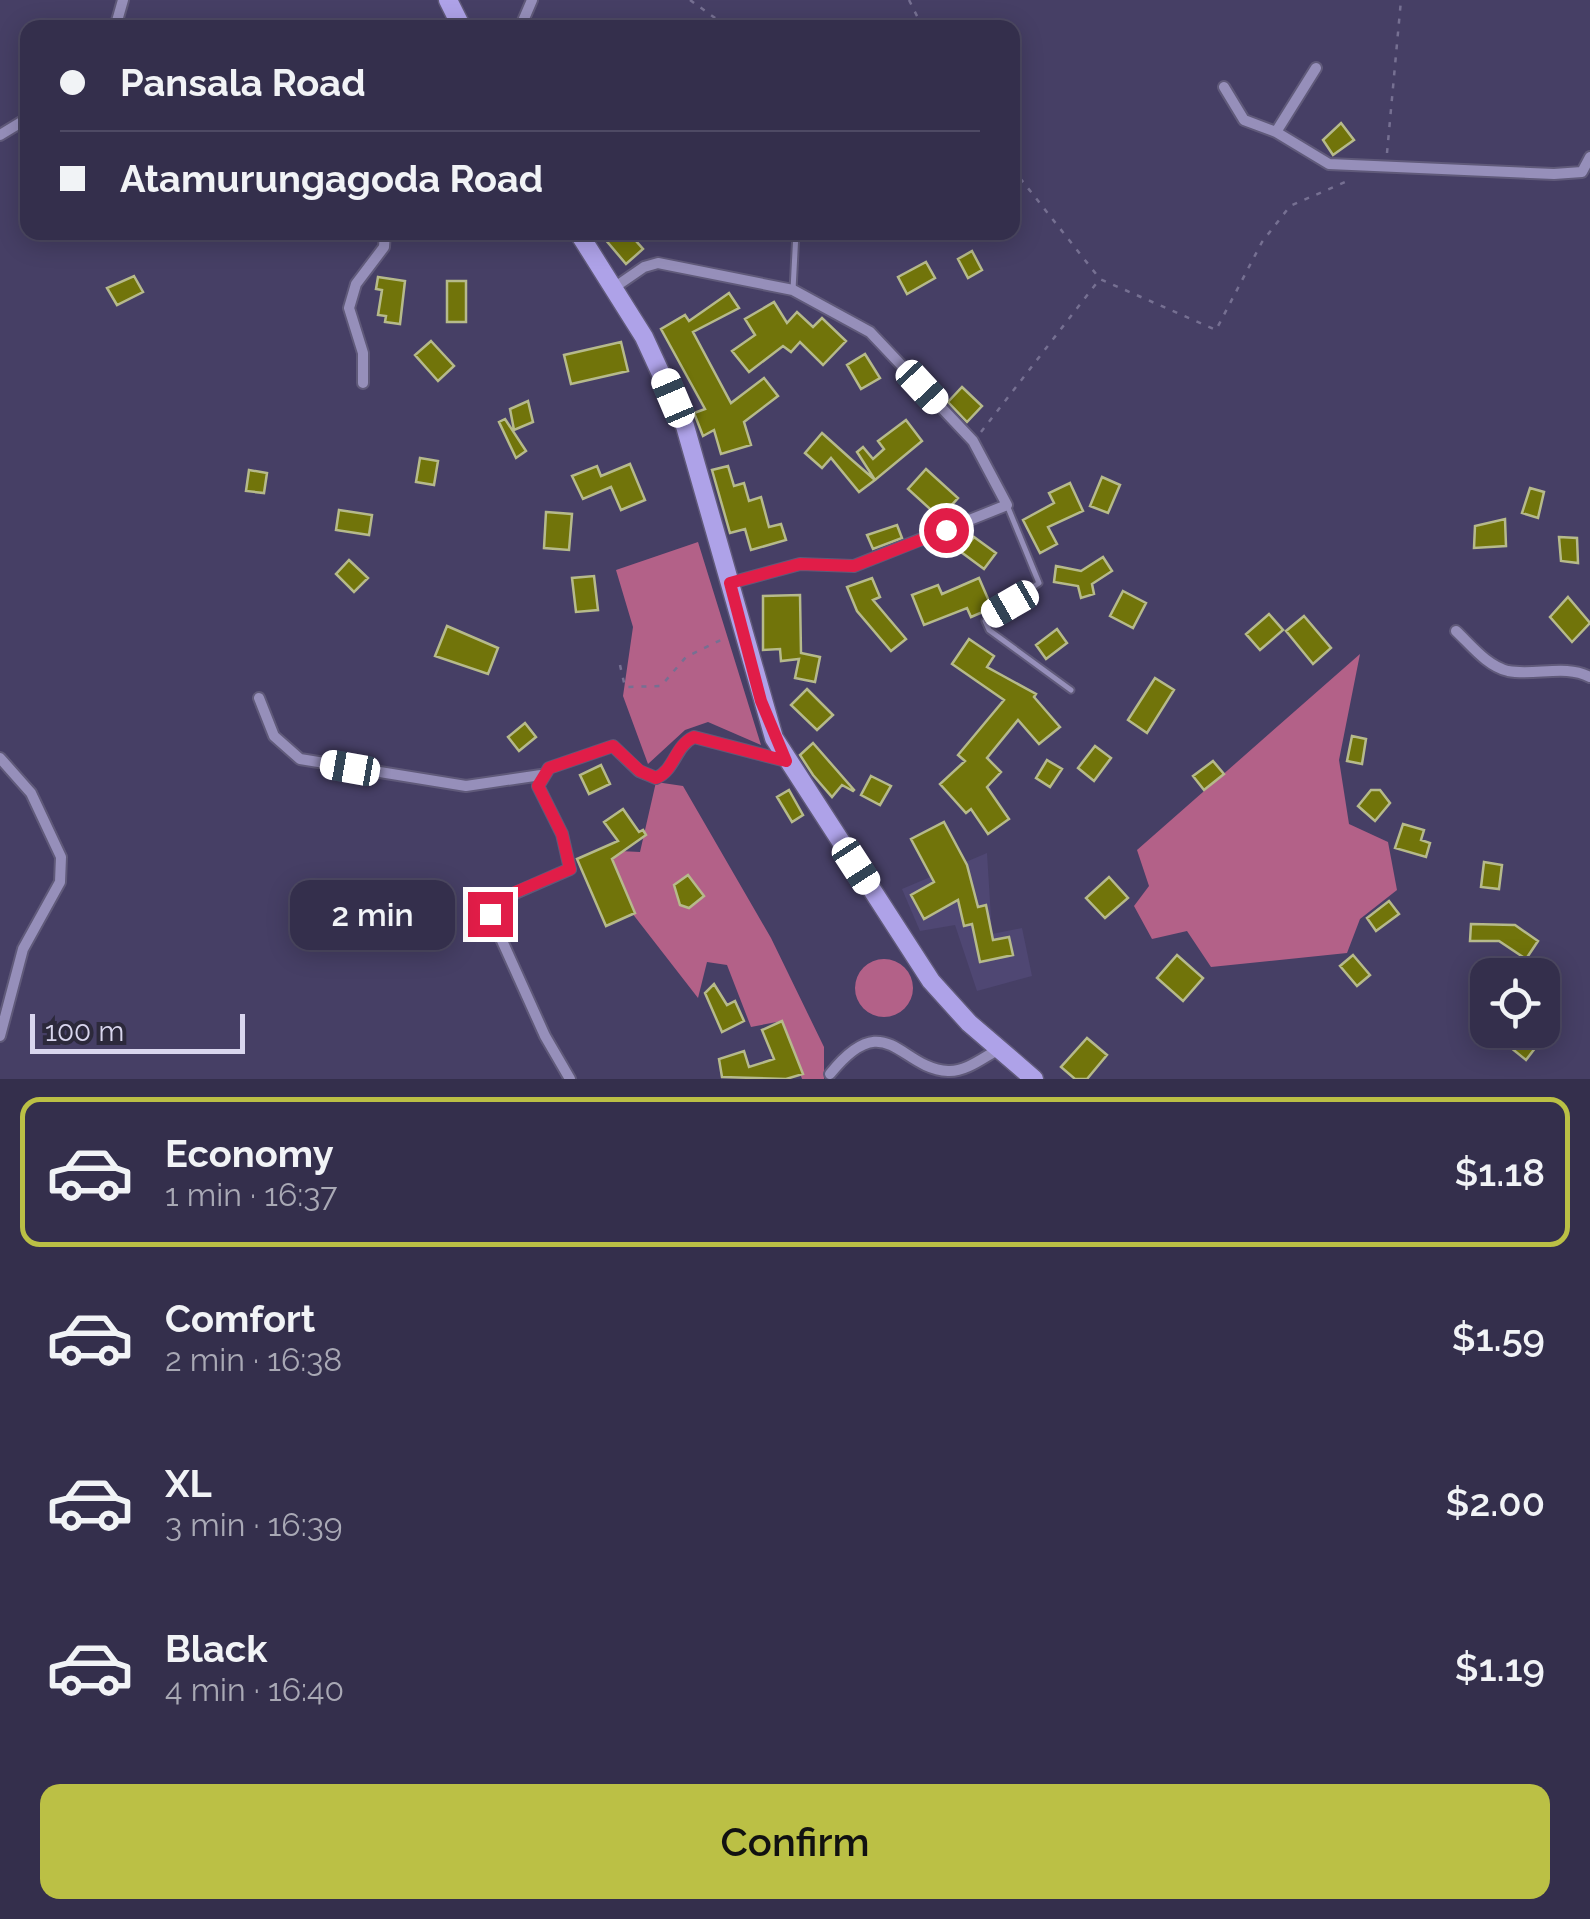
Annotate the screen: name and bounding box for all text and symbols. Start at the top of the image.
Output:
text: Pansala Road [120,60,366,105]
text: Atamurungagoda Road [120,156,543,201]
car [891,355,953,419]
car [647,365,699,431]
route start [924,508,969,553]
car [977,576,1043,632]
car [318,748,382,788]
car [827,833,885,899]
callout: 2 min [290,879,455,949]
route end [468,892,513,937]
text: 2 min [332,896,413,933]
map controls [1470,958,1560,1048]
button: locate [1470,958,1560,1048]
scale bar [30,1009,245,1054]
text: 100 m [45,1015,124,1048]
icon: car [45,1127,135,1217]
text: Economy [165,1131,334,1176]
text: $1.18 [1454,1150,1545,1195]
text: 1 min · 16:37 [165,1176,337,1213]
icon: car [45,1292,135,1382]
text: Comfort [165,1296,315,1341]
text: $1.59 [1452,1315,1545,1360]
text: 2 min · 16:38 [165,1341,342,1378]
icon: car [45,1457,135,1547]
text: XL [165,1461,212,1506]
text: $2.00 [1446,1480,1545,1525]
text: 3 min · 16:39 [165,1506,343,1543]
icon: car [45,1622,135,1712]
text: Black [165,1626,267,1671]
text: $1.19 [1455,1645,1545,1690]
text: 4 min · 16:40 [165,1671,344,1708]
button: Confirm [40,1784,1550,1899]

